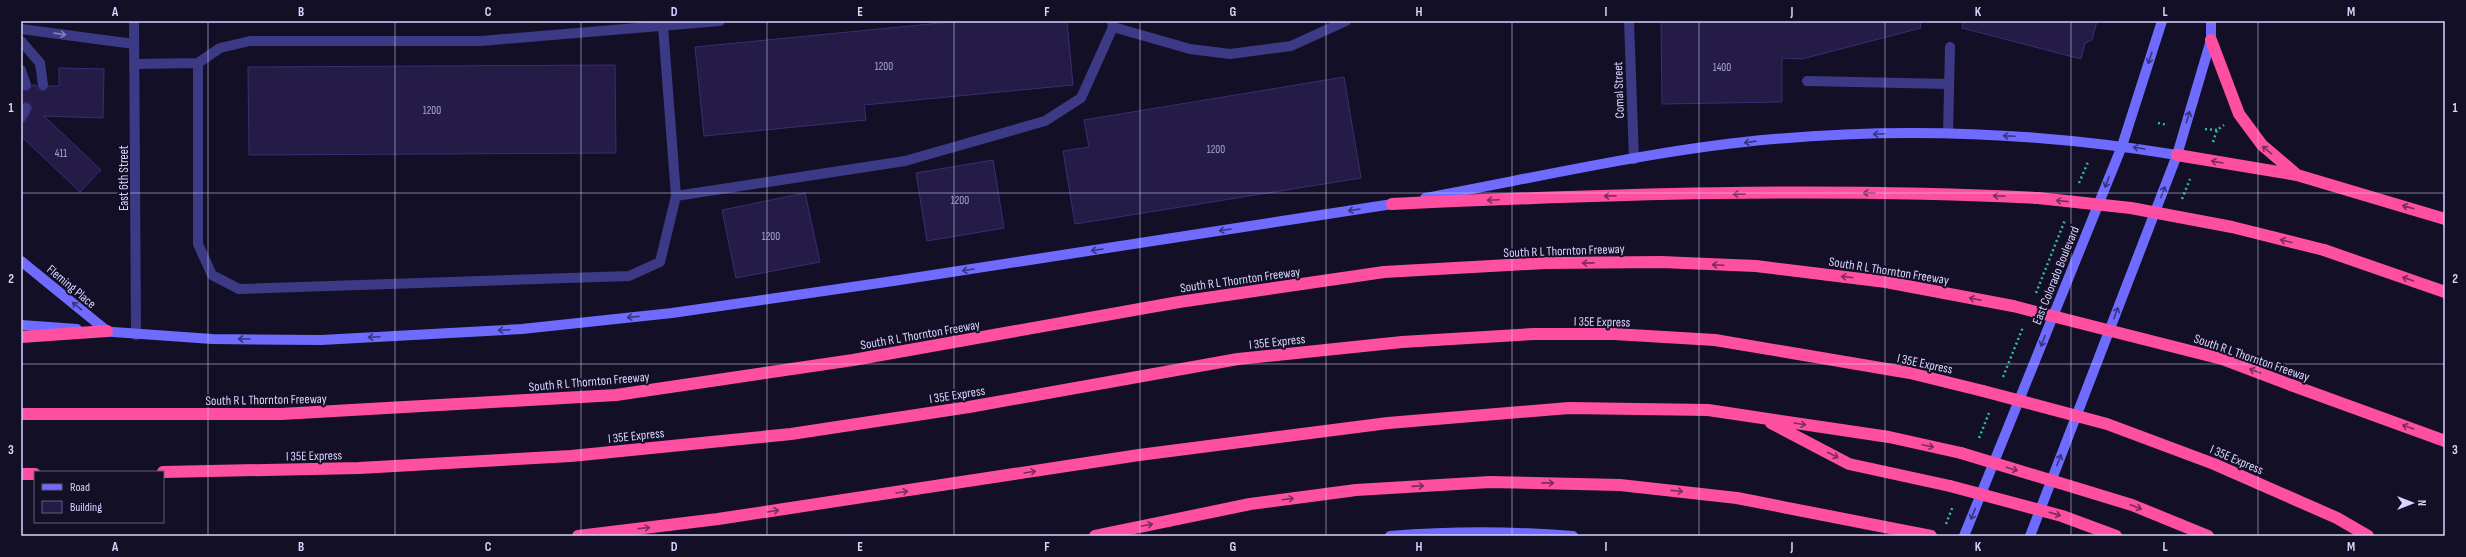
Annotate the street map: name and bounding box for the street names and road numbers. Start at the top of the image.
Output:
street label: Comal Street [1610,61,1628,119]
street label: East 6th Street [116,145,132,211]
street label: East Colorado Boulevard [2029,224,2083,327]
street label: South R L Thornton Freeway [1503,241,1625,261]
street label: South R L Thornton Freeway [1828,254,1950,288]
street label: Fleming Place [43,262,99,312]
street label: South R L Thornton Freeway [1179,264,1301,296]
street label: I 35E Express [1574,314,1631,330]
street label: South R L Thornton Freeway [859,317,981,353]
street label: I 35E Express [1248,331,1306,353]
street label: South R L Thornton Freeway [2192,331,2312,385]
street label: I 35E Express [1896,350,1954,378]
street label: South R L Thornton Freeway [528,369,650,395]
street label: I 35E Express [928,383,987,407]
street label: South R L Thornton Freeway [205,391,327,409]
street label: I 35E Express [607,425,665,447]
street label: I 35E Express [2208,442,2266,478]
street label: I 35E Express [286,448,343,464]

